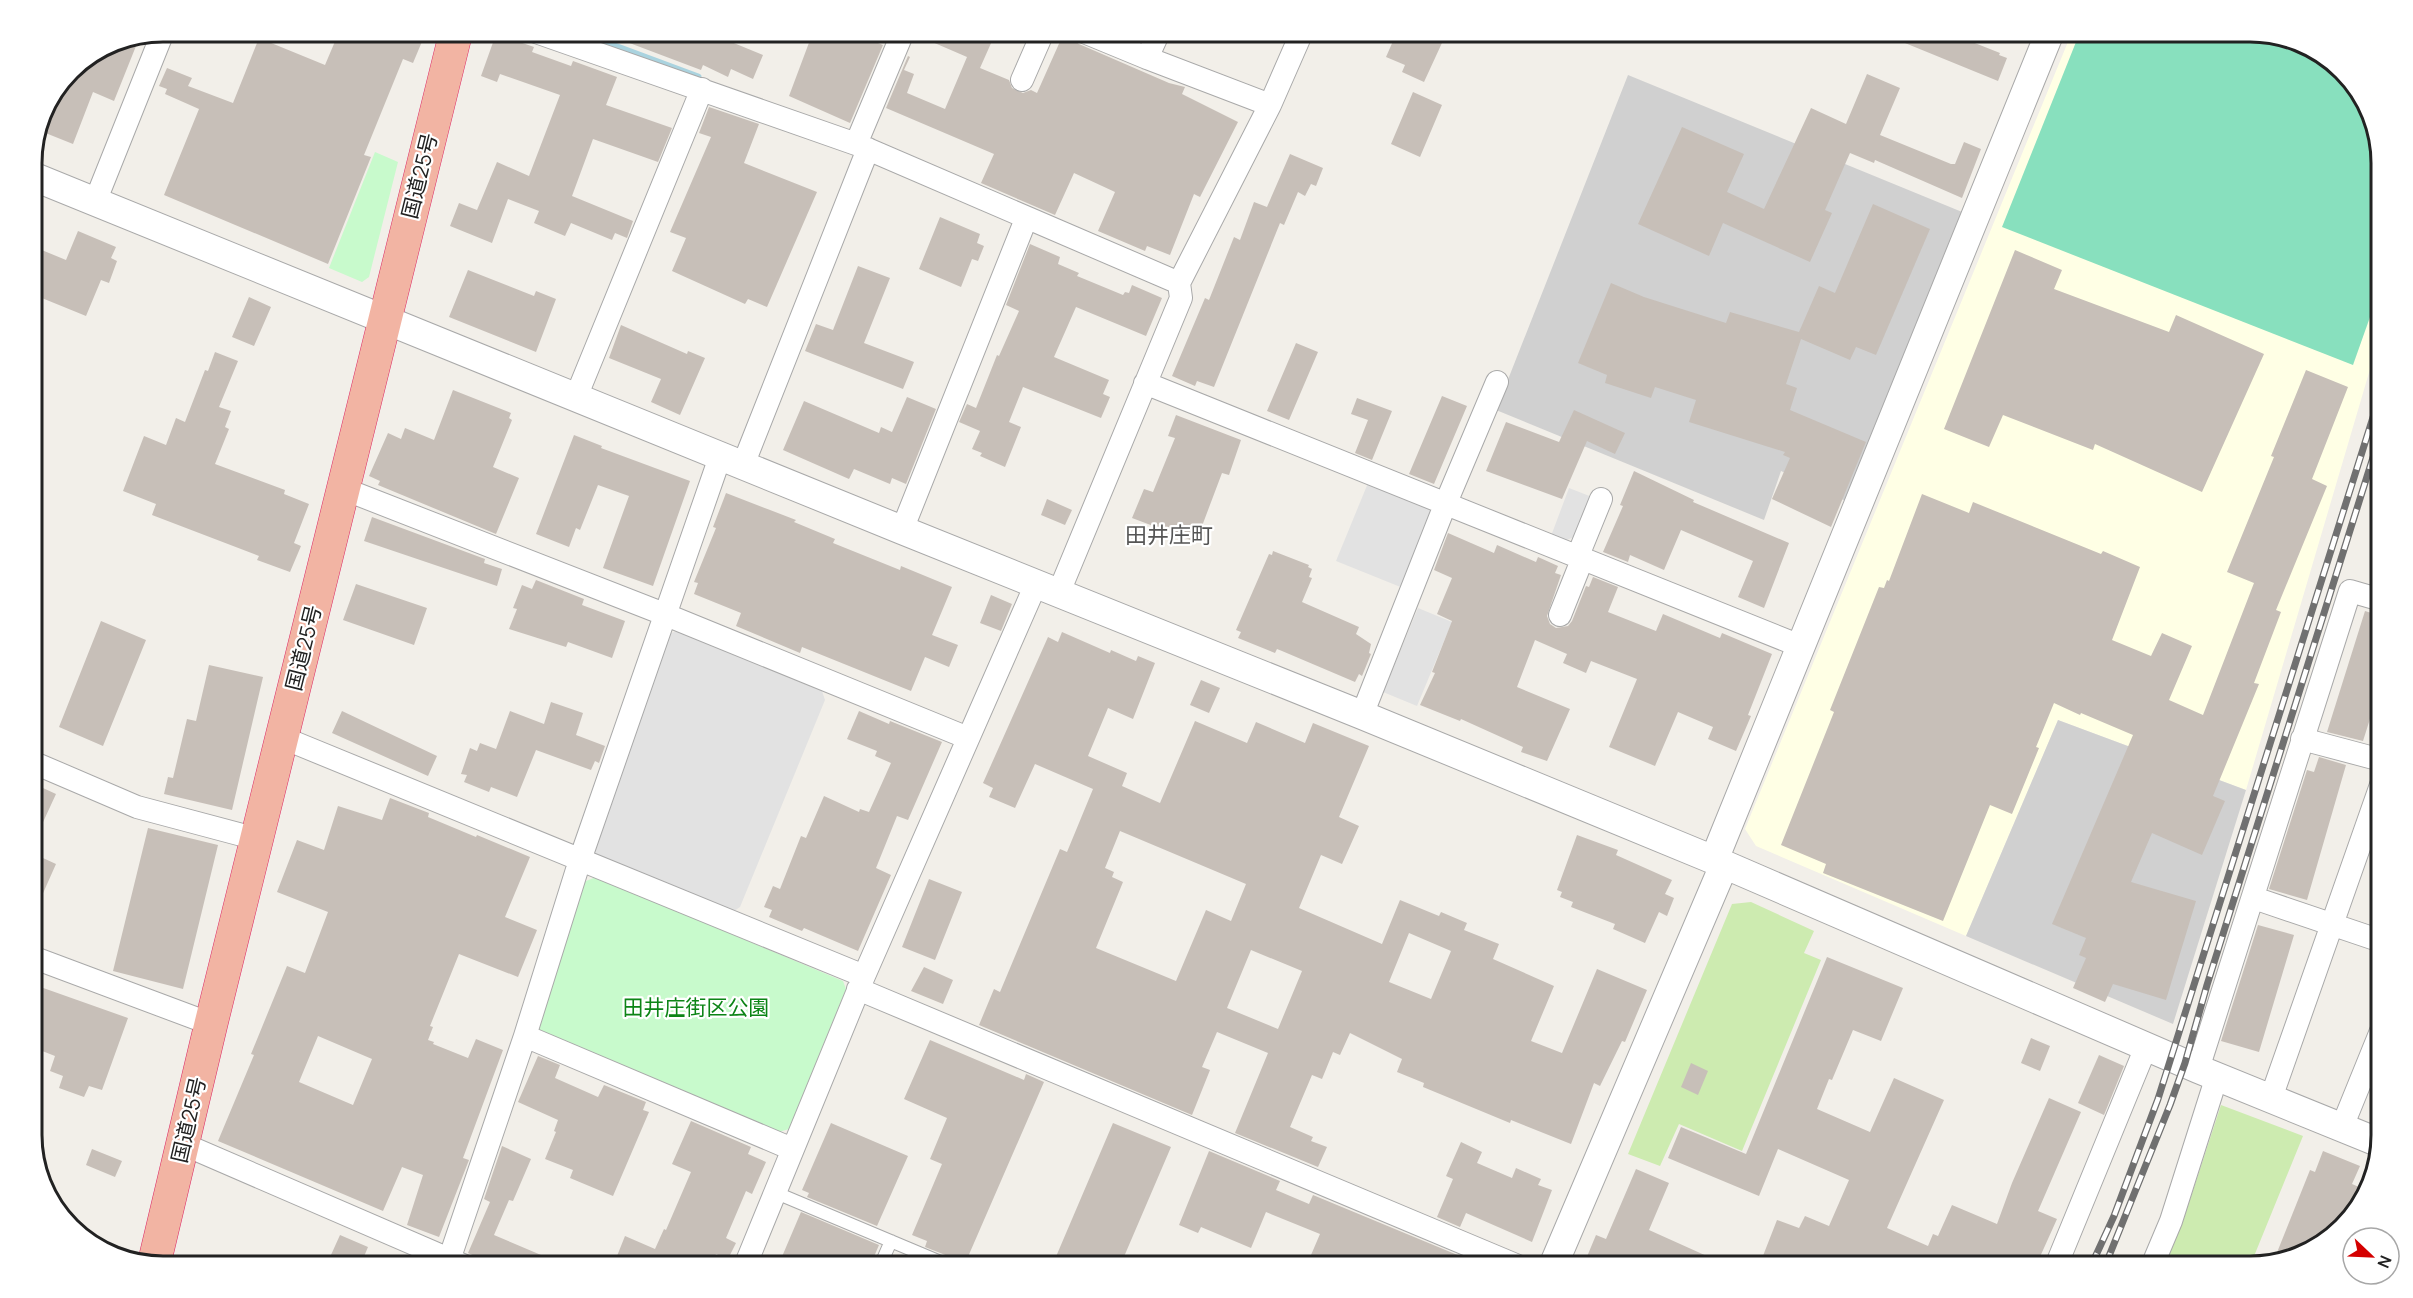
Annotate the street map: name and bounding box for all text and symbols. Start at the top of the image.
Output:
street label: 国道25号 [395,130,443,221]
district label: 田井庄町 [1125,520,1213,550]
street label: 国道25号 [279,602,327,693]
park label: 田井庄街区公園 [623,993,770,1021]
street label: 国道25号 [165,1074,211,1165]
north arrow [2341,1226,2401,1286]
text: N [2372,1252,2397,1271]

